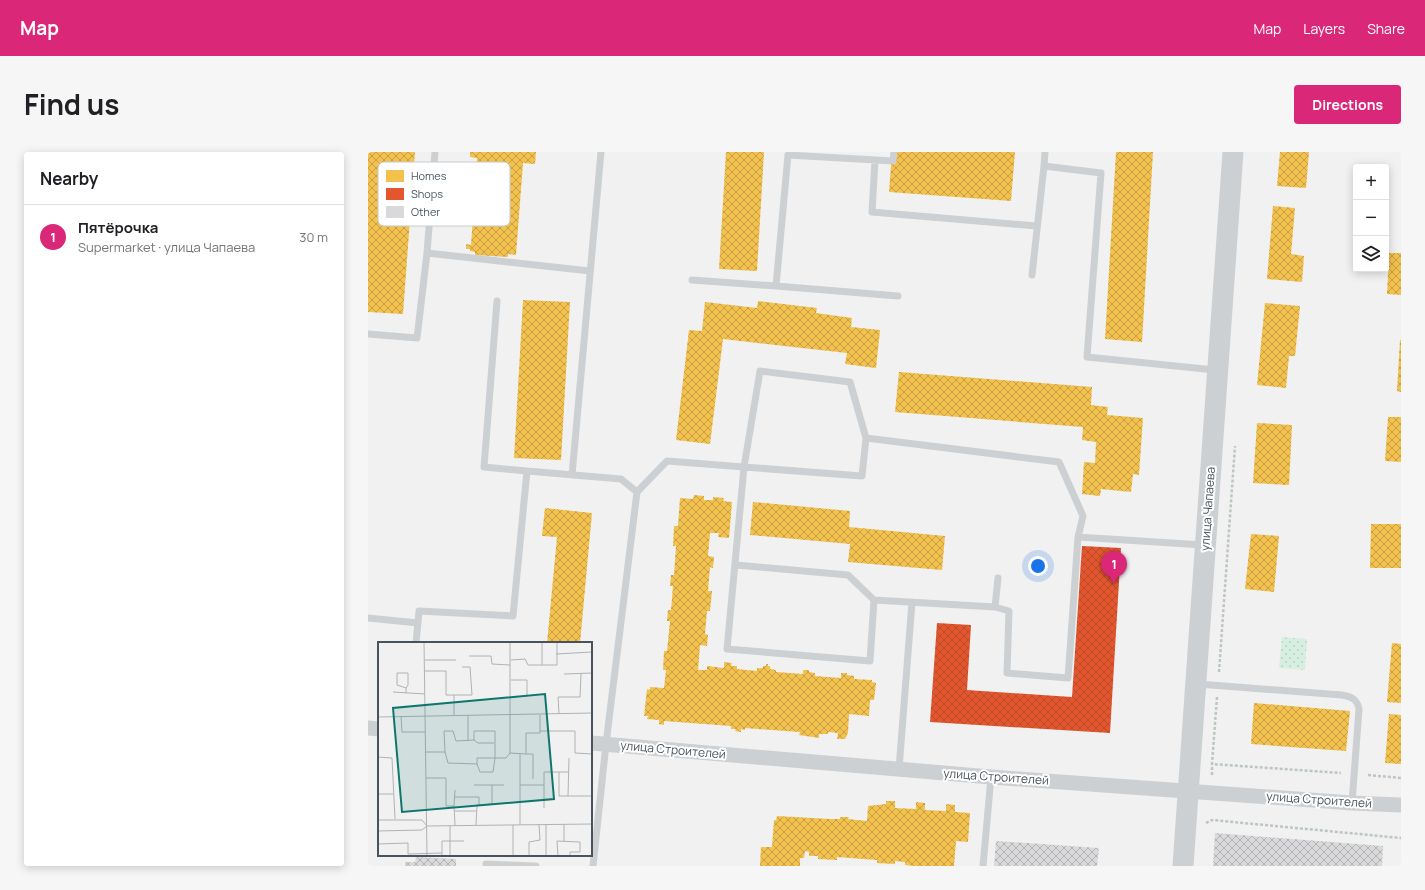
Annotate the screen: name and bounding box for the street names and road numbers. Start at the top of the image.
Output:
street label: улица Чапаева [1196,466,1219,552]
street label: улица Строителей [620,736,727,763]
street label: улица Строителей [943,764,1049,789]
street label: улица Строителей [1266,787,1372,812]

